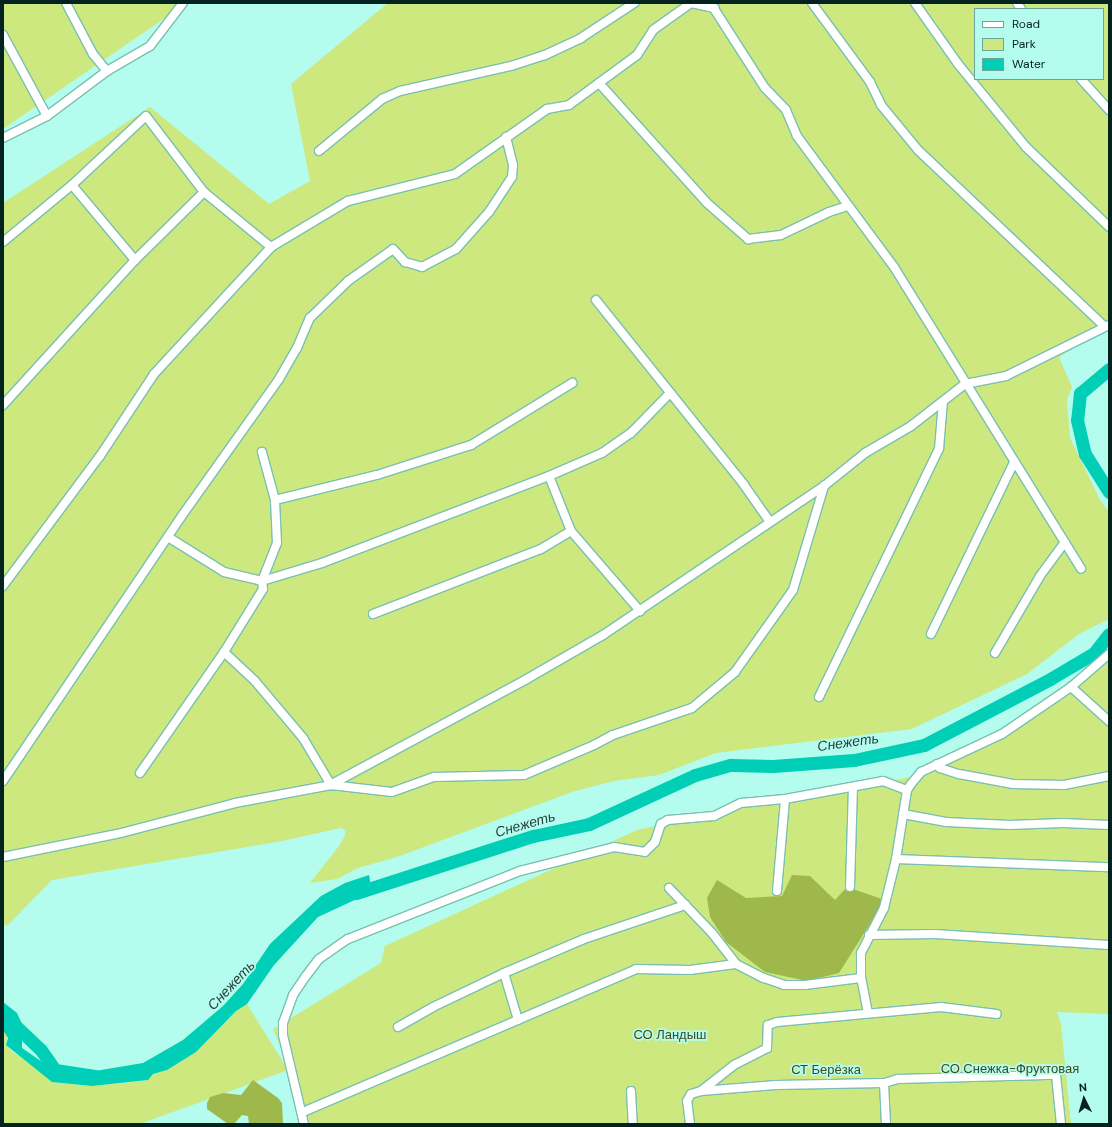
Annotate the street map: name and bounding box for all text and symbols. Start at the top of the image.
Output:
legend [974,8,1104,80]
text: Road [1012,16,1040,32]
text: Park [1012,36,1036,52]
text: Water [1012,56,1045,72]
water label: Снежеть [816,729,880,755]
water label: Снежеть [493,807,557,841]
water label: Снежеть [204,957,258,1013]
park label: СО Ландыш [634,1027,706,1043]
park label: СО Снежка-Фруктовая [941,1061,1079,1077]
park label: СТ Берёзка [791,1062,861,1078]
north arrow [1064,1079,1104,1119]
text: N [1078,1080,1088,1094]

